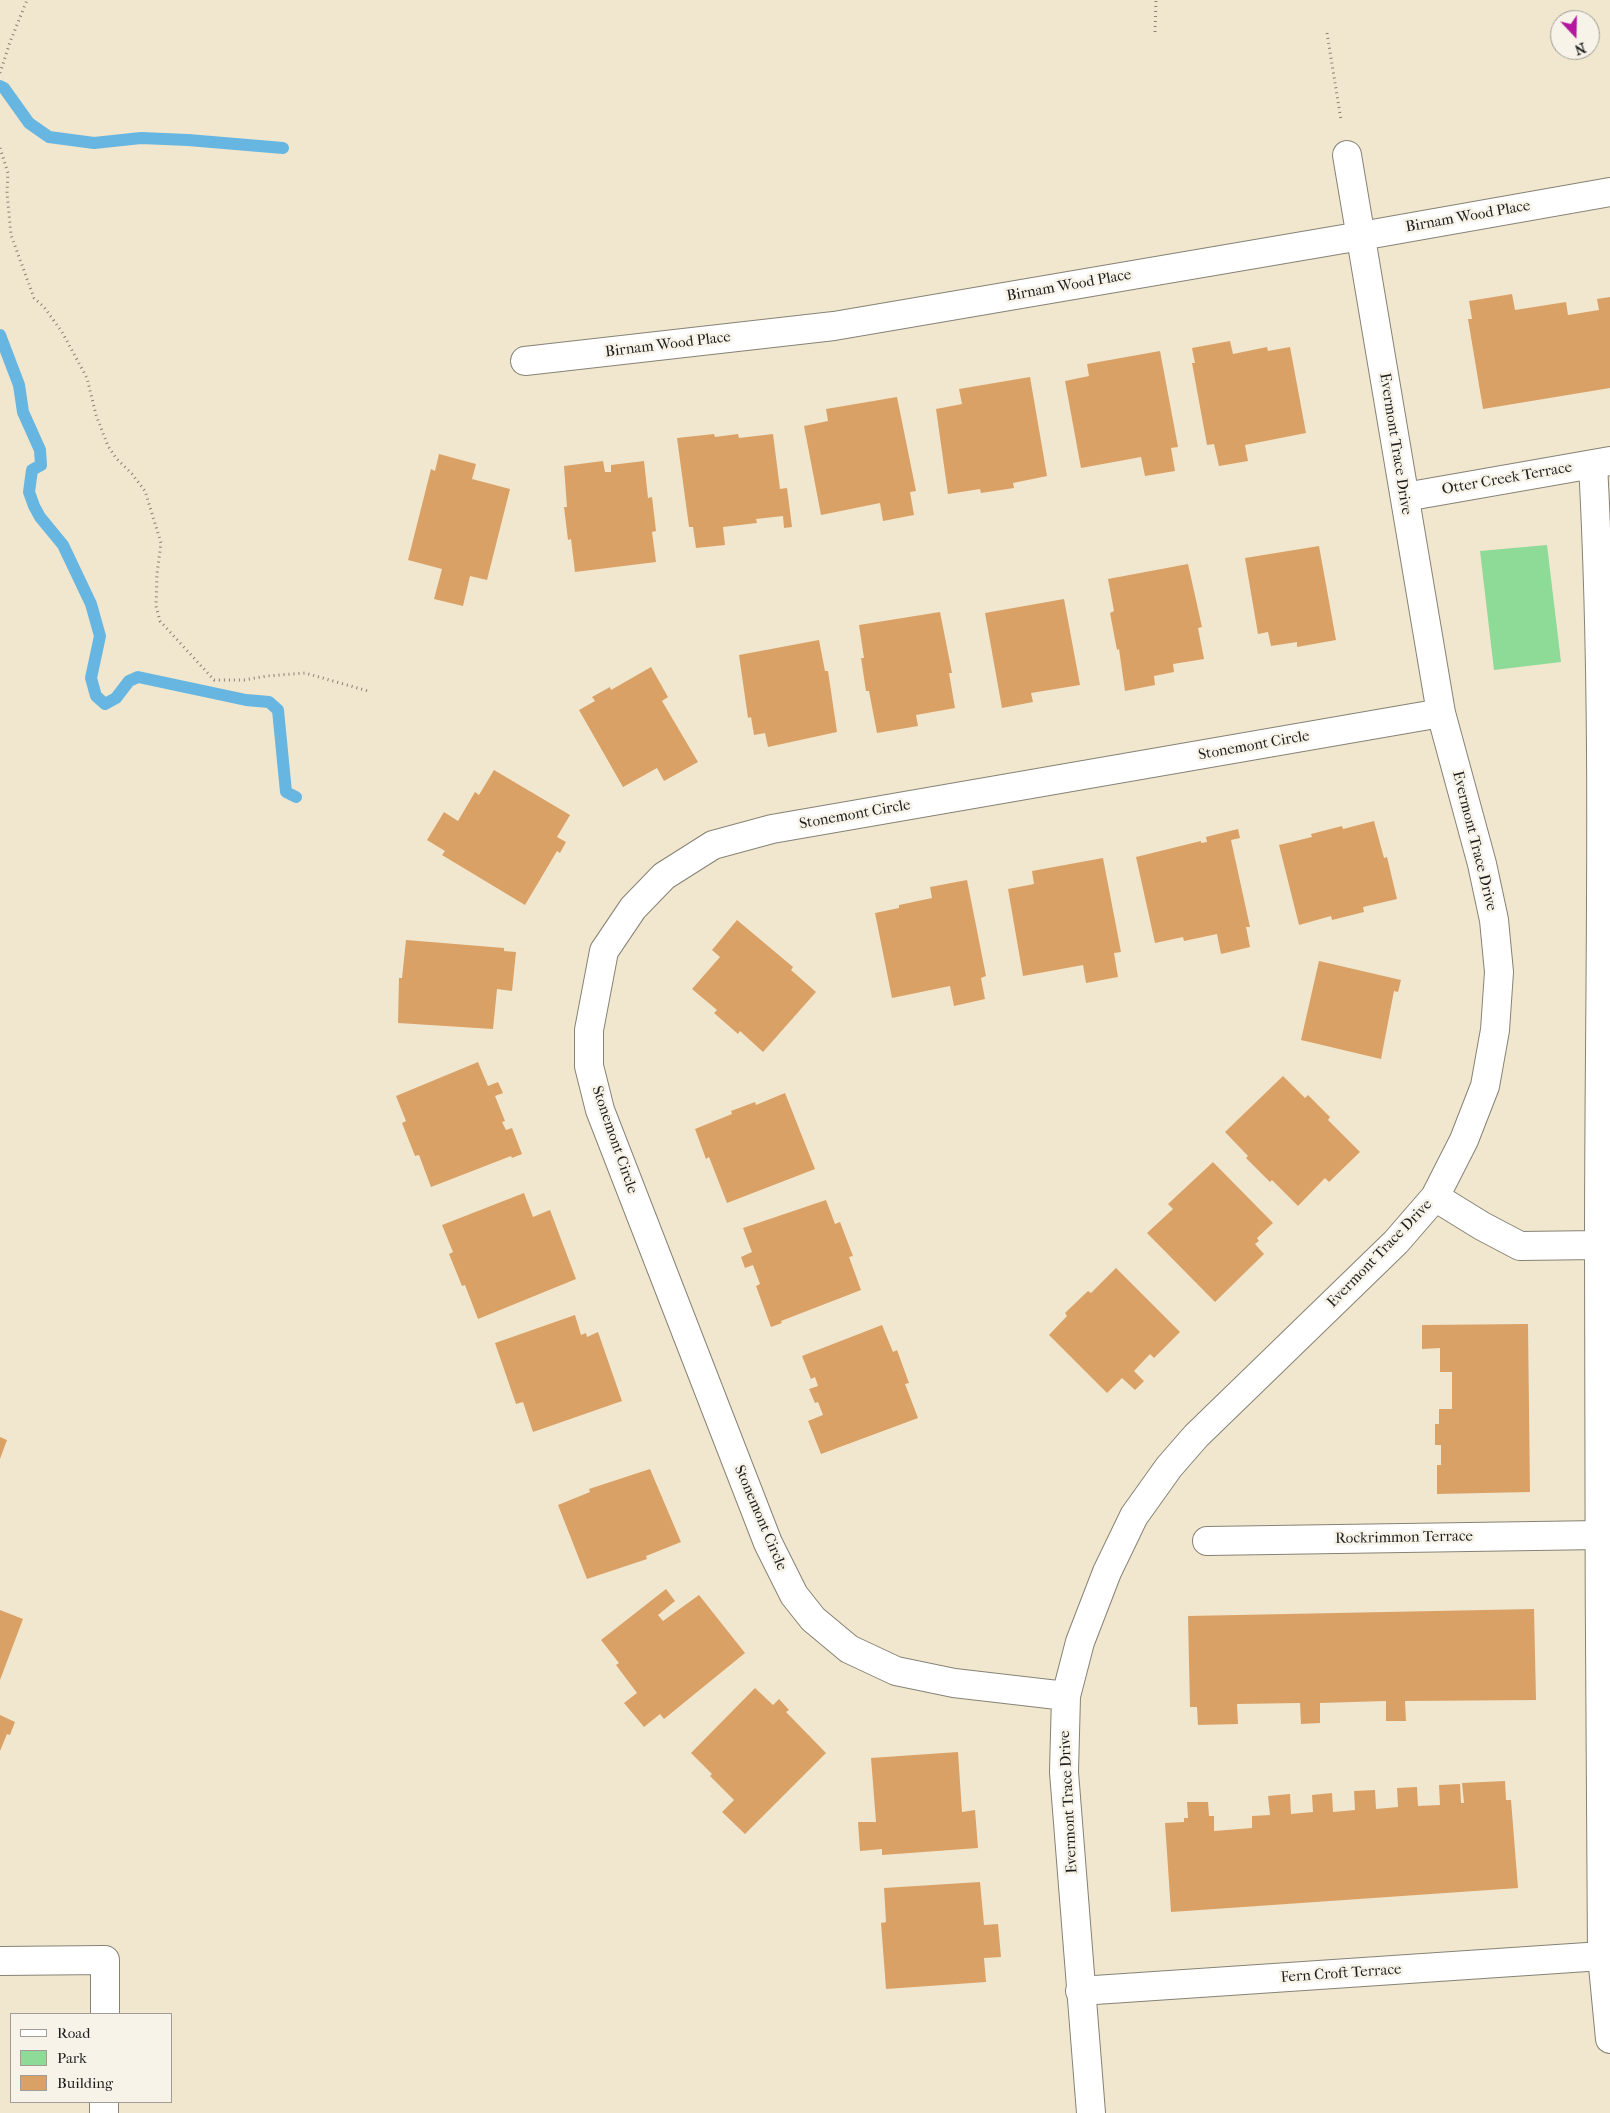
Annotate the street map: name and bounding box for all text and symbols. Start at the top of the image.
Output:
north arrow [1550,10,1600,60]
text: N [1572,39,1588,58]
street label: Birnam Wood Place [1404,197,1532,237]
street label: Birnam Wood Place [1005,266,1133,306]
street label: Birnam Wood Place [604,328,732,362]
street label: Evermont Trace Drive [1375,372,1415,516]
street label: Otter Creek Terrace [1441,459,1573,499]
street label: Stonemont Circle [1197,727,1311,765]
street label: Evermont Trace Drive [1448,769,1500,913]
street label: Stonemont Circle [798,796,912,834]
street label: Stonemont Circle [587,1084,641,1196]
street label: Evermont Trace Drive [1324,1196,1436,1312]
street label: Stonemont Circle [730,1463,790,1573]
street label: Rockrimmon Terrace [1335,1528,1473,1548]
street label: Evermont Trace Drive [1056,1730,1082,1874]
street label: Fern Croft Terrace [1280,1961,1402,1987]
legend [10,2013,172,2103]
text: Road [57,2024,90,2042]
text: Park [57,2049,87,2067]
text: Building [57,2074,113,2092]

